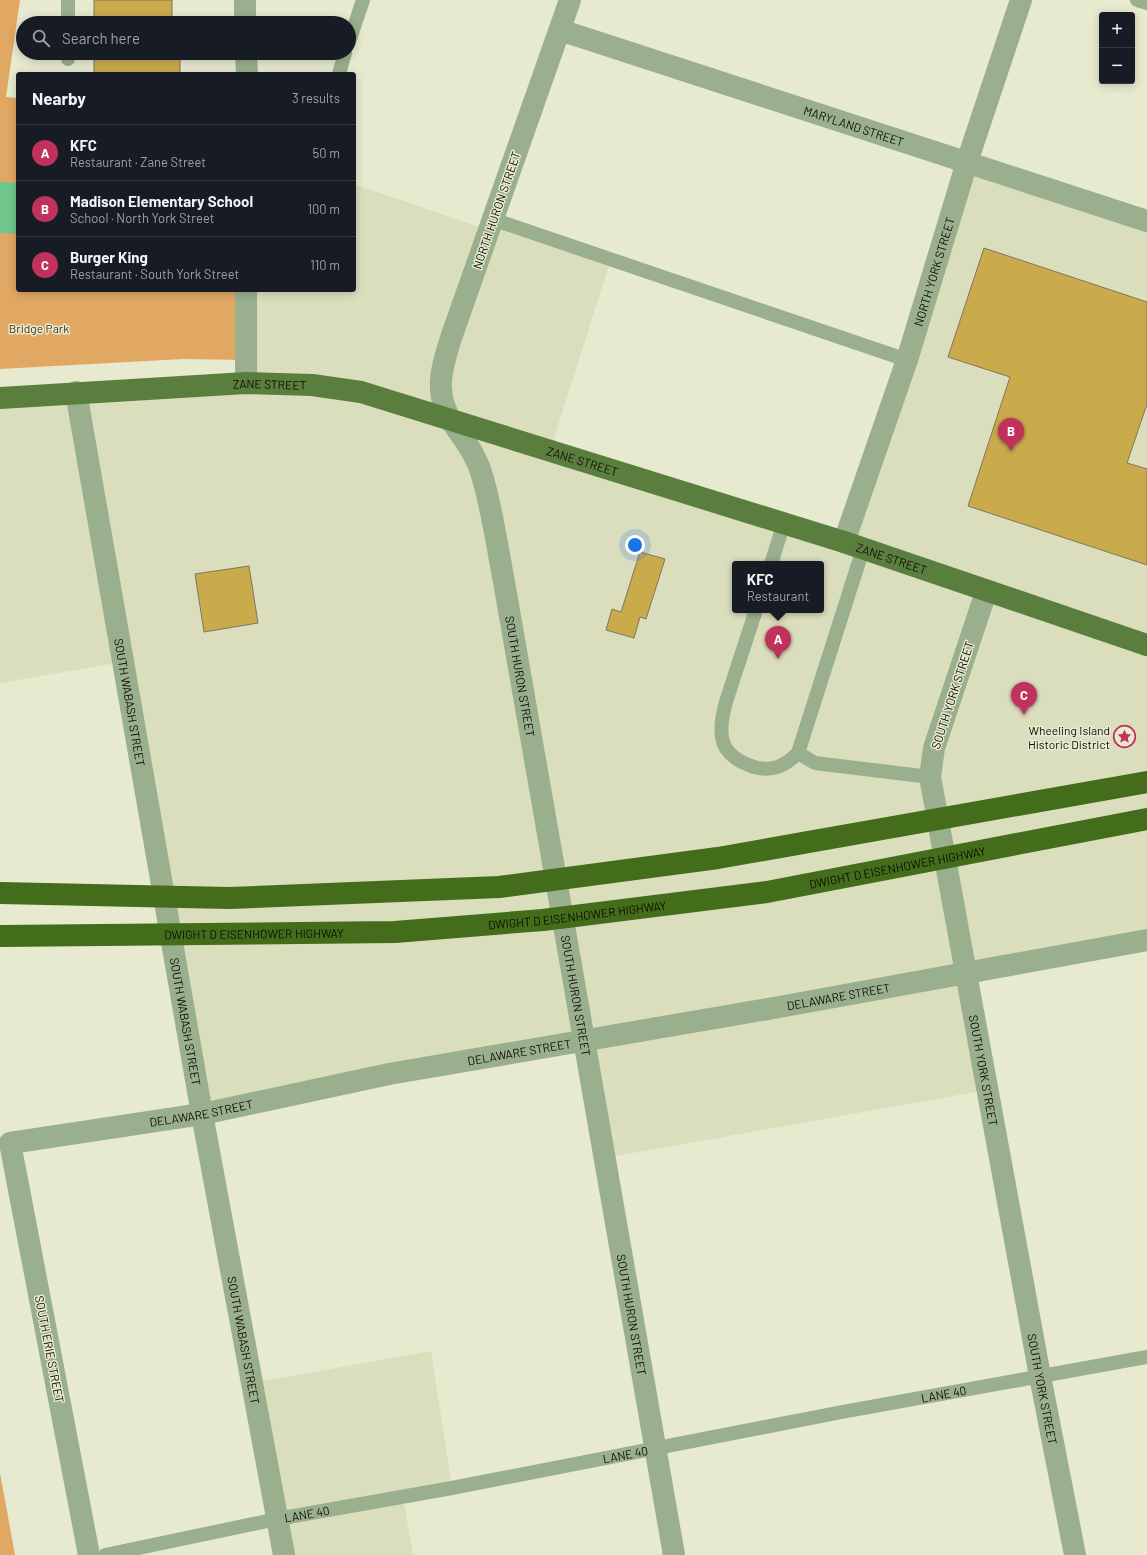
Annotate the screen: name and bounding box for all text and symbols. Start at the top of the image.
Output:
map controls [1099,12,1135,84]
button: + [1099,12,1135,48]
search box [16,16,356,60]
icon: search [30,27,52,49]
text: Search here [62,29,140,47]
button: − [1099,48,1135,84]
text: Nearby [32,88,86,108]
text: 3 results [292,90,340,106]
street label: MARYLAND STREET [802,103,906,149]
text: KFC [70,136,97,154]
text: A [41,145,49,161]
text: 50 m [313,145,340,161]
street label: NORTH HURON STREET [469,149,523,271]
text: Restaurant · Zane Street [70,154,206,170]
text: Madison Elementary School [70,192,253,210]
text: B [41,201,49,217]
text: 100 m [307,201,340,217]
text: School · North York Street [70,210,214,226]
street label: NORTH YORK STREET [911,215,957,328]
text: Burger King [70,248,148,266]
text: C [41,257,49,273]
text: 110 m [310,257,340,273]
text: Restaurant · South York Street [70,266,239,282]
park label: Bridge Park [9,321,69,335]
street label: ZANE STREET [232,376,307,392]
pin: B [998,418,1024,451]
street label: ZANE STREET [545,443,620,478]
your location [625,535,645,555]
street label: ZANE STREET [854,540,929,577]
popup [732,561,824,613]
text: KFC [747,570,774,588]
text: Restaurant [747,588,809,604]
street label: SOUTH HURON STREET [503,615,538,738]
pin: A [765,626,791,659]
street label: SOUTH WABASH STREET [112,637,148,768]
street label: SOUTH YORK STREET [928,639,976,751]
pin: C [1011,682,1037,715]
place label: Wheeling Island Historic District [1028,723,1110,751]
place icon: Wheeling Island Historic District [1112,724,1138,750]
street label: DWIGHT D EISENHOWER HIGHWAY [808,843,987,891]
street label: DWIGHT D EISENHOWER HIGHWAY [487,898,667,931]
street label: DWIGHT D EISENHOWER HIGHWAY [164,926,344,941]
street label: SOUTH HURON STREET [559,934,594,1057]
street label: SOUTH WABASH STREET [168,956,204,1087]
street label: DELAWARE STREET [786,980,891,1012]
street label: SOUTH YORK STREET [967,1014,1001,1127]
street label: DELAWARE STREET [466,1036,572,1067]
street label: DELAWARE STREET [148,1096,254,1129]
street label: SOUTH HURON STREET [615,1253,649,1376]
street label: SOUTH WABASH STREET [225,1275,263,1405]
street label: SOUTH ERIE STREET [33,1294,67,1404]
street label: SOUTH YORK STREET [1025,1332,1060,1446]
street label: LANE 40 [920,1383,967,1405]
street label: LANE 40 [602,1443,649,1465]
street label: LANE 40 [283,1503,331,1525]

